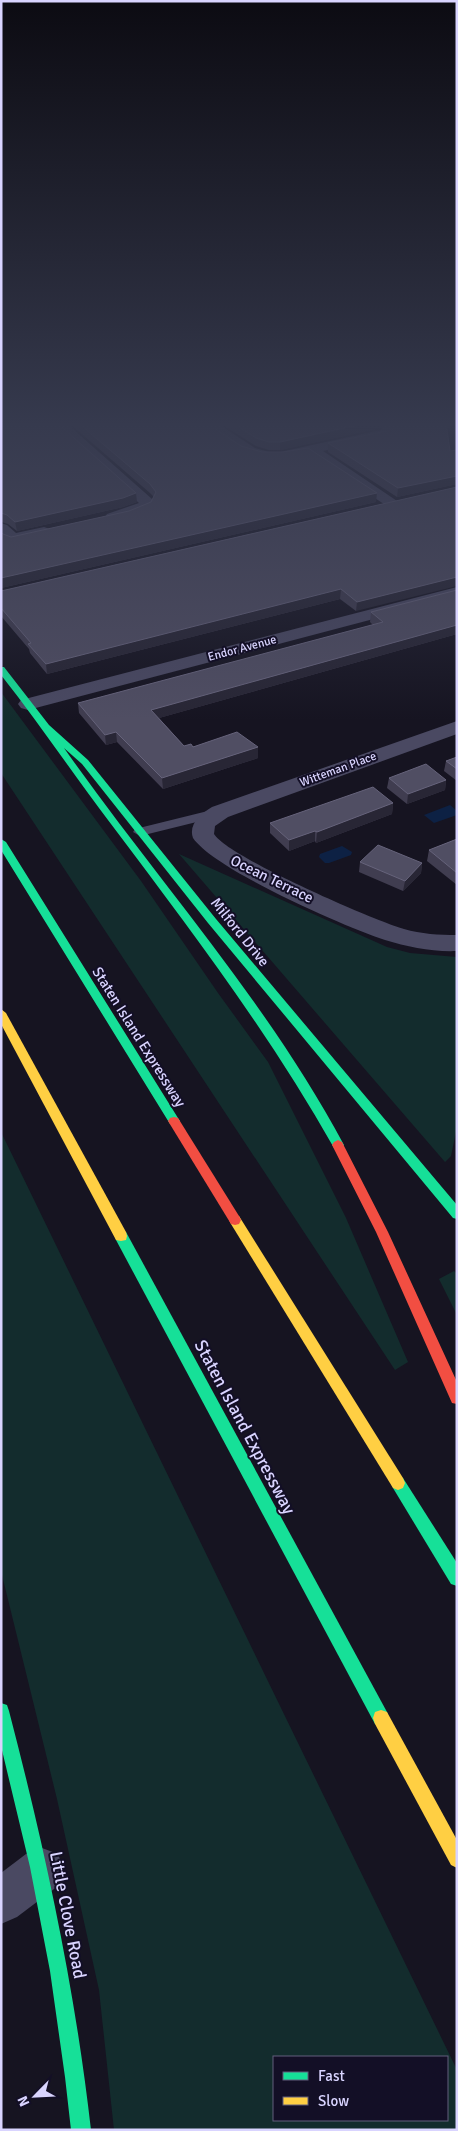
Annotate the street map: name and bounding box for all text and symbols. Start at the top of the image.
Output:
street label: Endor Avenue [206,632,278,665]
street label: Witteman Place [298,749,379,790]
street label: Ocean Terrace [228,851,316,907]
street label: Milford Drive [207,894,273,970]
street label: Staten Island Expressway [88,964,190,1110]
street label: Staten Island Expressway [190,1336,301,1518]
street label: Little Clove Road [45,1850,91,1980]
legend [273,2056,448,2121]
text: Fast [318,2067,345,2085]
north arrow [10,2071,60,2121]
text: Slow [318,2092,349,2110]
text: N [14,2093,33,2109]

